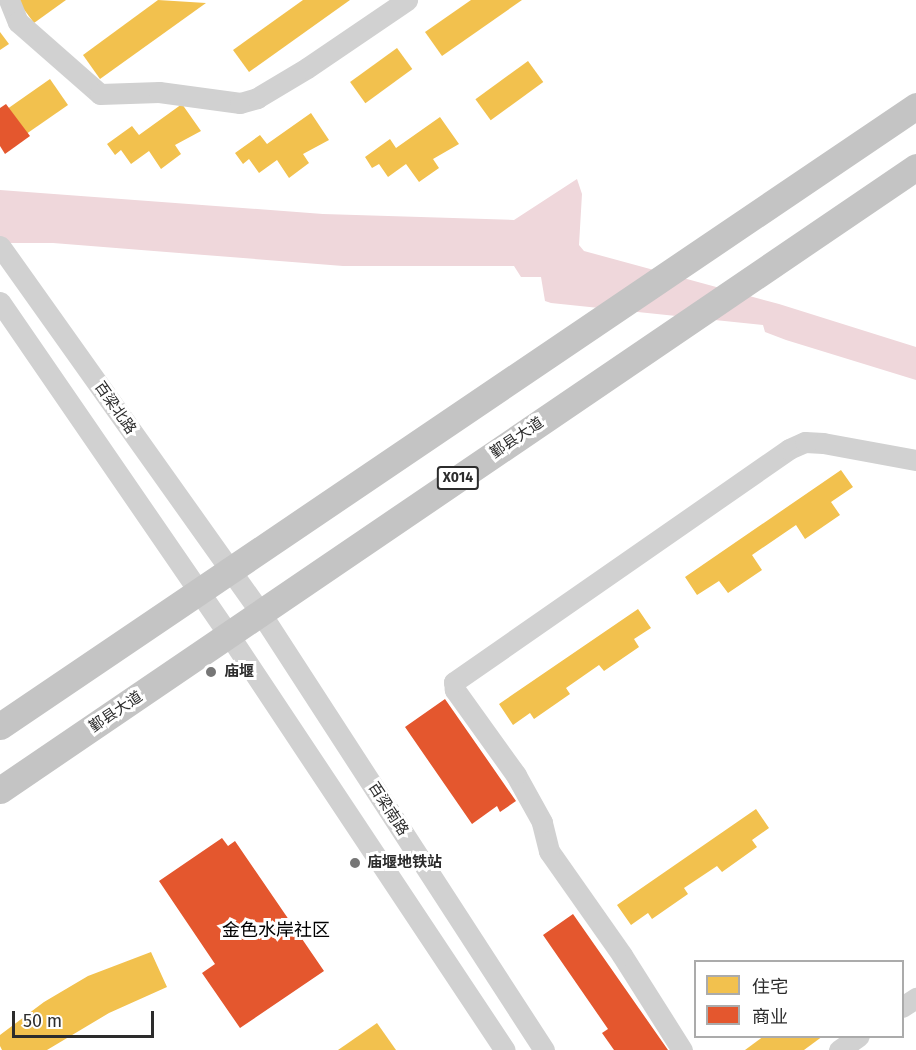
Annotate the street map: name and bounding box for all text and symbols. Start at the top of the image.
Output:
street label: 百梁北路 [90,378,140,438]
street label: 鄞县大道 [487,414,547,462]
road number: X014 [436,467,480,489]
marker: 庙堰 [202,663,220,681]
place label: 庙堰 [224,663,254,681]
street label: 鄞县大道 [86,688,146,736]
street label: 百梁南路 [364,779,412,839]
place label: 庙堰地铁站 [367,854,442,872]
marker: 庙堰地铁站 [348,856,362,870]
district label: 金色水岸社区 [222,919,330,941]
legend [694,960,904,1038]
text: 住宅 [752,976,788,998]
scale bar [15,999,158,1037]
text: 商业 [752,1006,788,1028]
text: 50 m [23,1010,62,1032]

